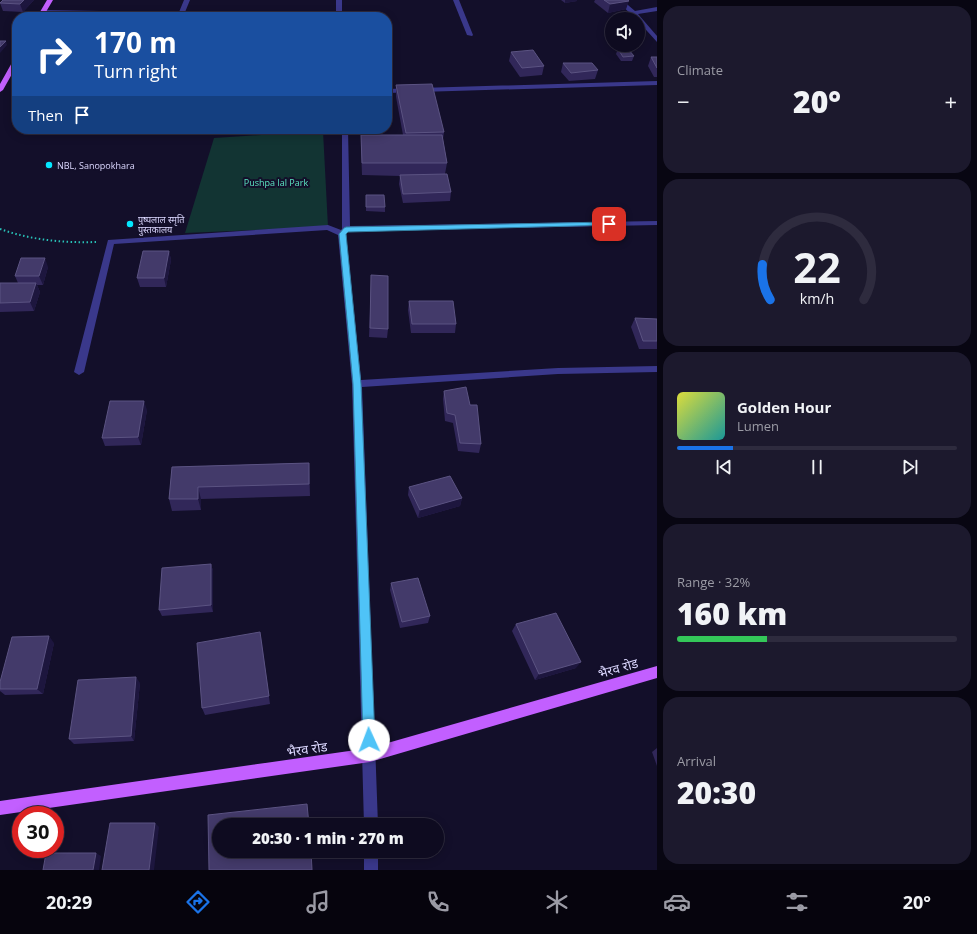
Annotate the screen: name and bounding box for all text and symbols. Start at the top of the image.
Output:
map controls [605,12,645,52]
button: sound [605,12,645,52]
text: 170 m [94,23,177,61]
icon: right [28,28,80,80]
text: Turn right [94,59,177,83]
text: Climate [677,61,723,79]
text: 20° [793,81,841,122]
text: − [677,86,690,116]
text: + [944,86,957,116]
icon: arrive [71,104,93,126]
text: Then [28,105,63,125]
place label: NBL, Sanopokhara [57,159,135,172]
marker: NBL, Sanopokhara [44,160,54,170]
park label: Pushpa lal Park [244,176,308,189]
pin [592,207,626,241]
place label: पुष्पलाल स्मृति पुस्तकालय [138,213,185,236]
icon: arrive [598,213,620,235]
marker: पुष्पलाल स्मृति पुस्तकालय [125,219,135,229]
text: 22 [793,239,841,295]
text: km/h [800,289,834,308]
text: Golden Hour [737,397,831,417]
text: Lumen [737,417,779,435]
icon: previous [713,456,735,478]
icon: pause [806,456,828,478]
icon: next [899,456,921,478]
text: Range · 32% [677,573,750,591]
text: 160 km [677,593,787,634]
street label: भैरव रोड [596,653,641,682]
position arrow [348,719,390,761]
street label: भैरव रोड [286,737,329,761]
text: Arrival [677,752,716,770]
text: 20:30 [677,772,756,813]
speed limit sign: 30 [12,806,64,858]
text: 20:30 · 1 min · 270 m [252,828,404,848]
icon: directions [184,888,212,916]
icon: music [304,888,332,916]
icon: phone [424,888,452,916]
icon: climate [543,888,571,916]
icon: car [663,888,691,916]
icon: filters [783,888,811,916]
text: 20:29 [46,890,92,914]
text: 20° [903,890,931,914]

